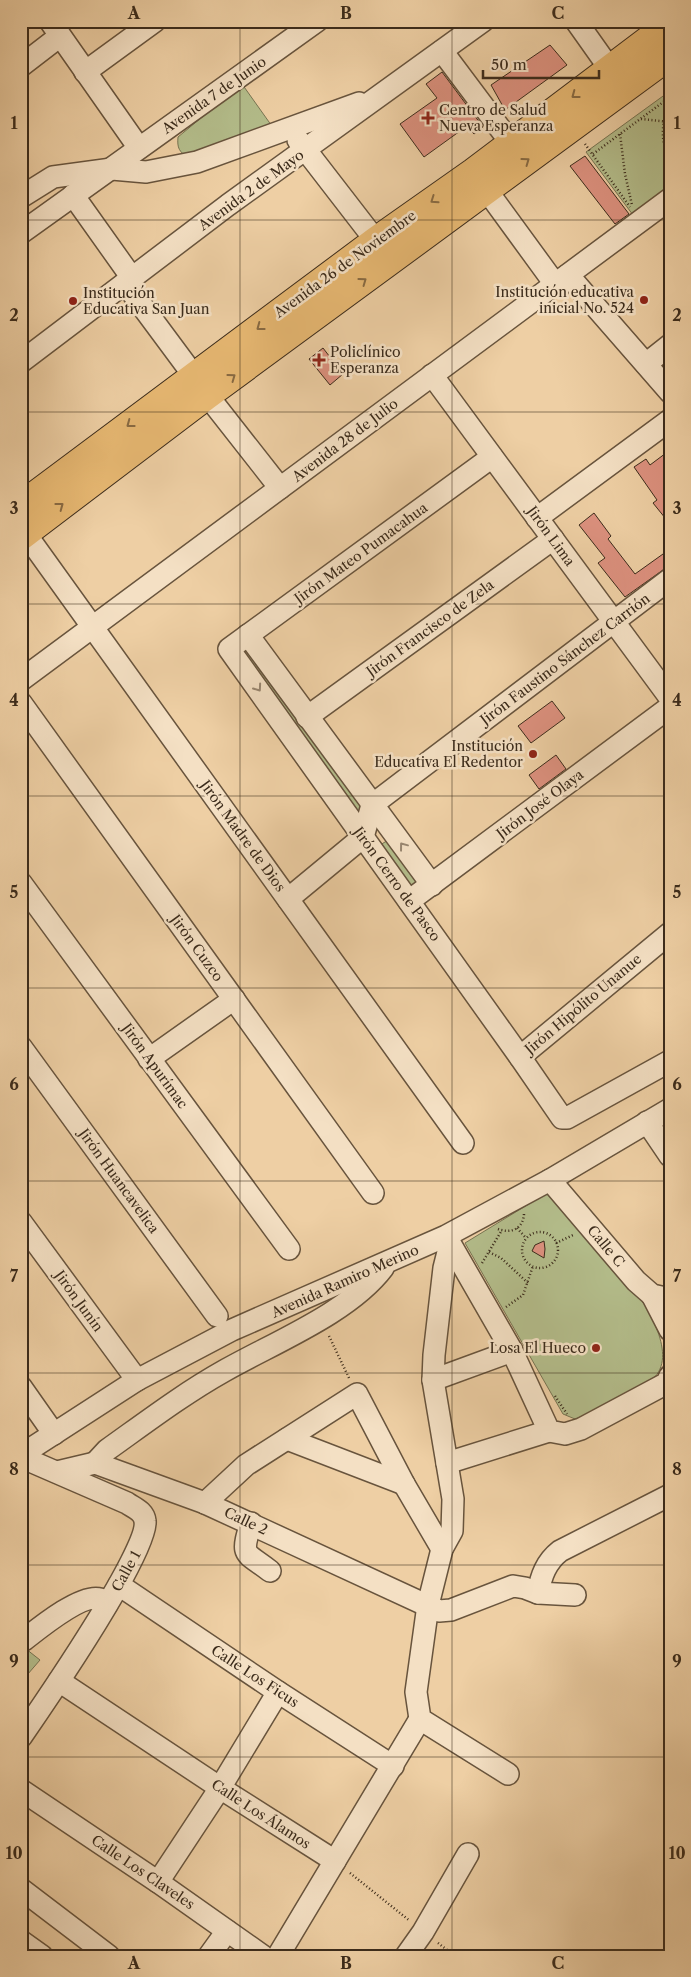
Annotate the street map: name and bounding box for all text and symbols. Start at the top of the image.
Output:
text: A [127,3,141,23]
text: B [340,3,352,23]
text: C [552,3,564,23]
scale bar [483,48,600,80]
street label: Avenida 7 de Junio [158,52,269,138]
text: 50 m [491,55,527,74]
one-way arrow [571,89,581,98]
place label: Centro de Salud Nueva Esperanza [439,101,554,135]
marker: Centro de Salud Nueva Esperanza [421,111,435,125]
text: 1 [10,113,18,133]
text: 1 [673,113,681,133]
street label: Avenida 2 de Mayo [194,146,307,235]
one-way arrow [520,158,530,167]
one-way arrow [430,194,439,203]
street label: Avenida 26 de Noviembre [270,206,420,322]
one-way arrow [357,278,367,287]
place label: Institución educativa inicial No. 524 [495,283,635,317]
place label: Institución Educativa San Juan [83,284,210,318]
marker: Institución educativa inicial No. 524 [638,294,650,306]
marker: Institución Educativa San Juan [67,295,79,307]
text: 2 [9,305,19,325]
text: 2 [672,305,682,325]
one-way arrow [256,321,266,330]
place label: Policlínico Esperanza [330,343,401,377]
marker: Policlínico Esperanza [312,353,326,367]
one-way arrow [226,374,236,383]
street label: Avenida 28 de Julio [288,394,401,486]
one-way arrow [126,418,136,427]
text: 3 [9,498,19,518]
street label: Jirón Mateo Pumacahua [289,498,432,609]
text: 3 [672,498,682,518]
street label: Jirón Lima [522,501,579,570]
one-way arrow [54,503,64,512]
street label: Jirón Francisco de Zela [361,575,498,682]
street label: Jirón Faustino Sánchez Carrión [475,589,654,730]
one-way arrow [252,682,260,691]
text: 4 [9,690,19,710]
text: 4 [672,690,682,710]
place label: Institución Educativa El Redentor [374,737,523,771]
marker: Institución Educativa El Redentor [527,748,539,760]
street label: Jirón José Olaya [491,765,588,844]
street label: Jirón Madre de Dios [195,775,290,895]
street label: Jirón Cerro de Pasco [348,822,445,945]
one-way arrow [400,843,408,852]
text: 5 [10,882,19,902]
text: 5 [673,882,682,902]
street label: Jirón Cuzco [165,909,227,985]
street label: Jirón Hipólito Unanue [519,950,645,1059]
street label: Jirón Apurímac [117,1018,192,1112]
text: 6 [9,1074,19,1094]
text: 6 [672,1074,682,1094]
street label: Jirón Huancavelica [74,1123,163,1237]
street label: Calle C [583,1221,629,1271]
street label: Avenida Ramiro Merino [268,1240,421,1322]
street label: Jirón Junín [50,1265,107,1335]
text: 7 [10,1266,19,1286]
text: 7 [673,1266,682,1286]
place label: Losa El Hueco [489,1339,586,1357]
marker: Losa El Hueco [590,1342,602,1354]
text: 8 [9,1459,19,1479]
text: 8 [672,1459,682,1479]
street label: Calle 2 [221,1503,271,1539]
street label: Calle 1 [107,1547,145,1595]
street label: Calle Los Ficus [208,1641,302,1711]
text: 9 [9,1651,19,1671]
text: 9 [672,1651,682,1671]
street label: Calle Los Álamos [208,1775,314,1853]
street label: Calle Los Claveles [88,1831,198,1913]
text: 10 [5,1843,23,1863]
text: 10 [668,1843,686,1863]
text: A [127,1953,141,1973]
text: B [340,1953,352,1973]
text: C [552,1953,564,1973]

